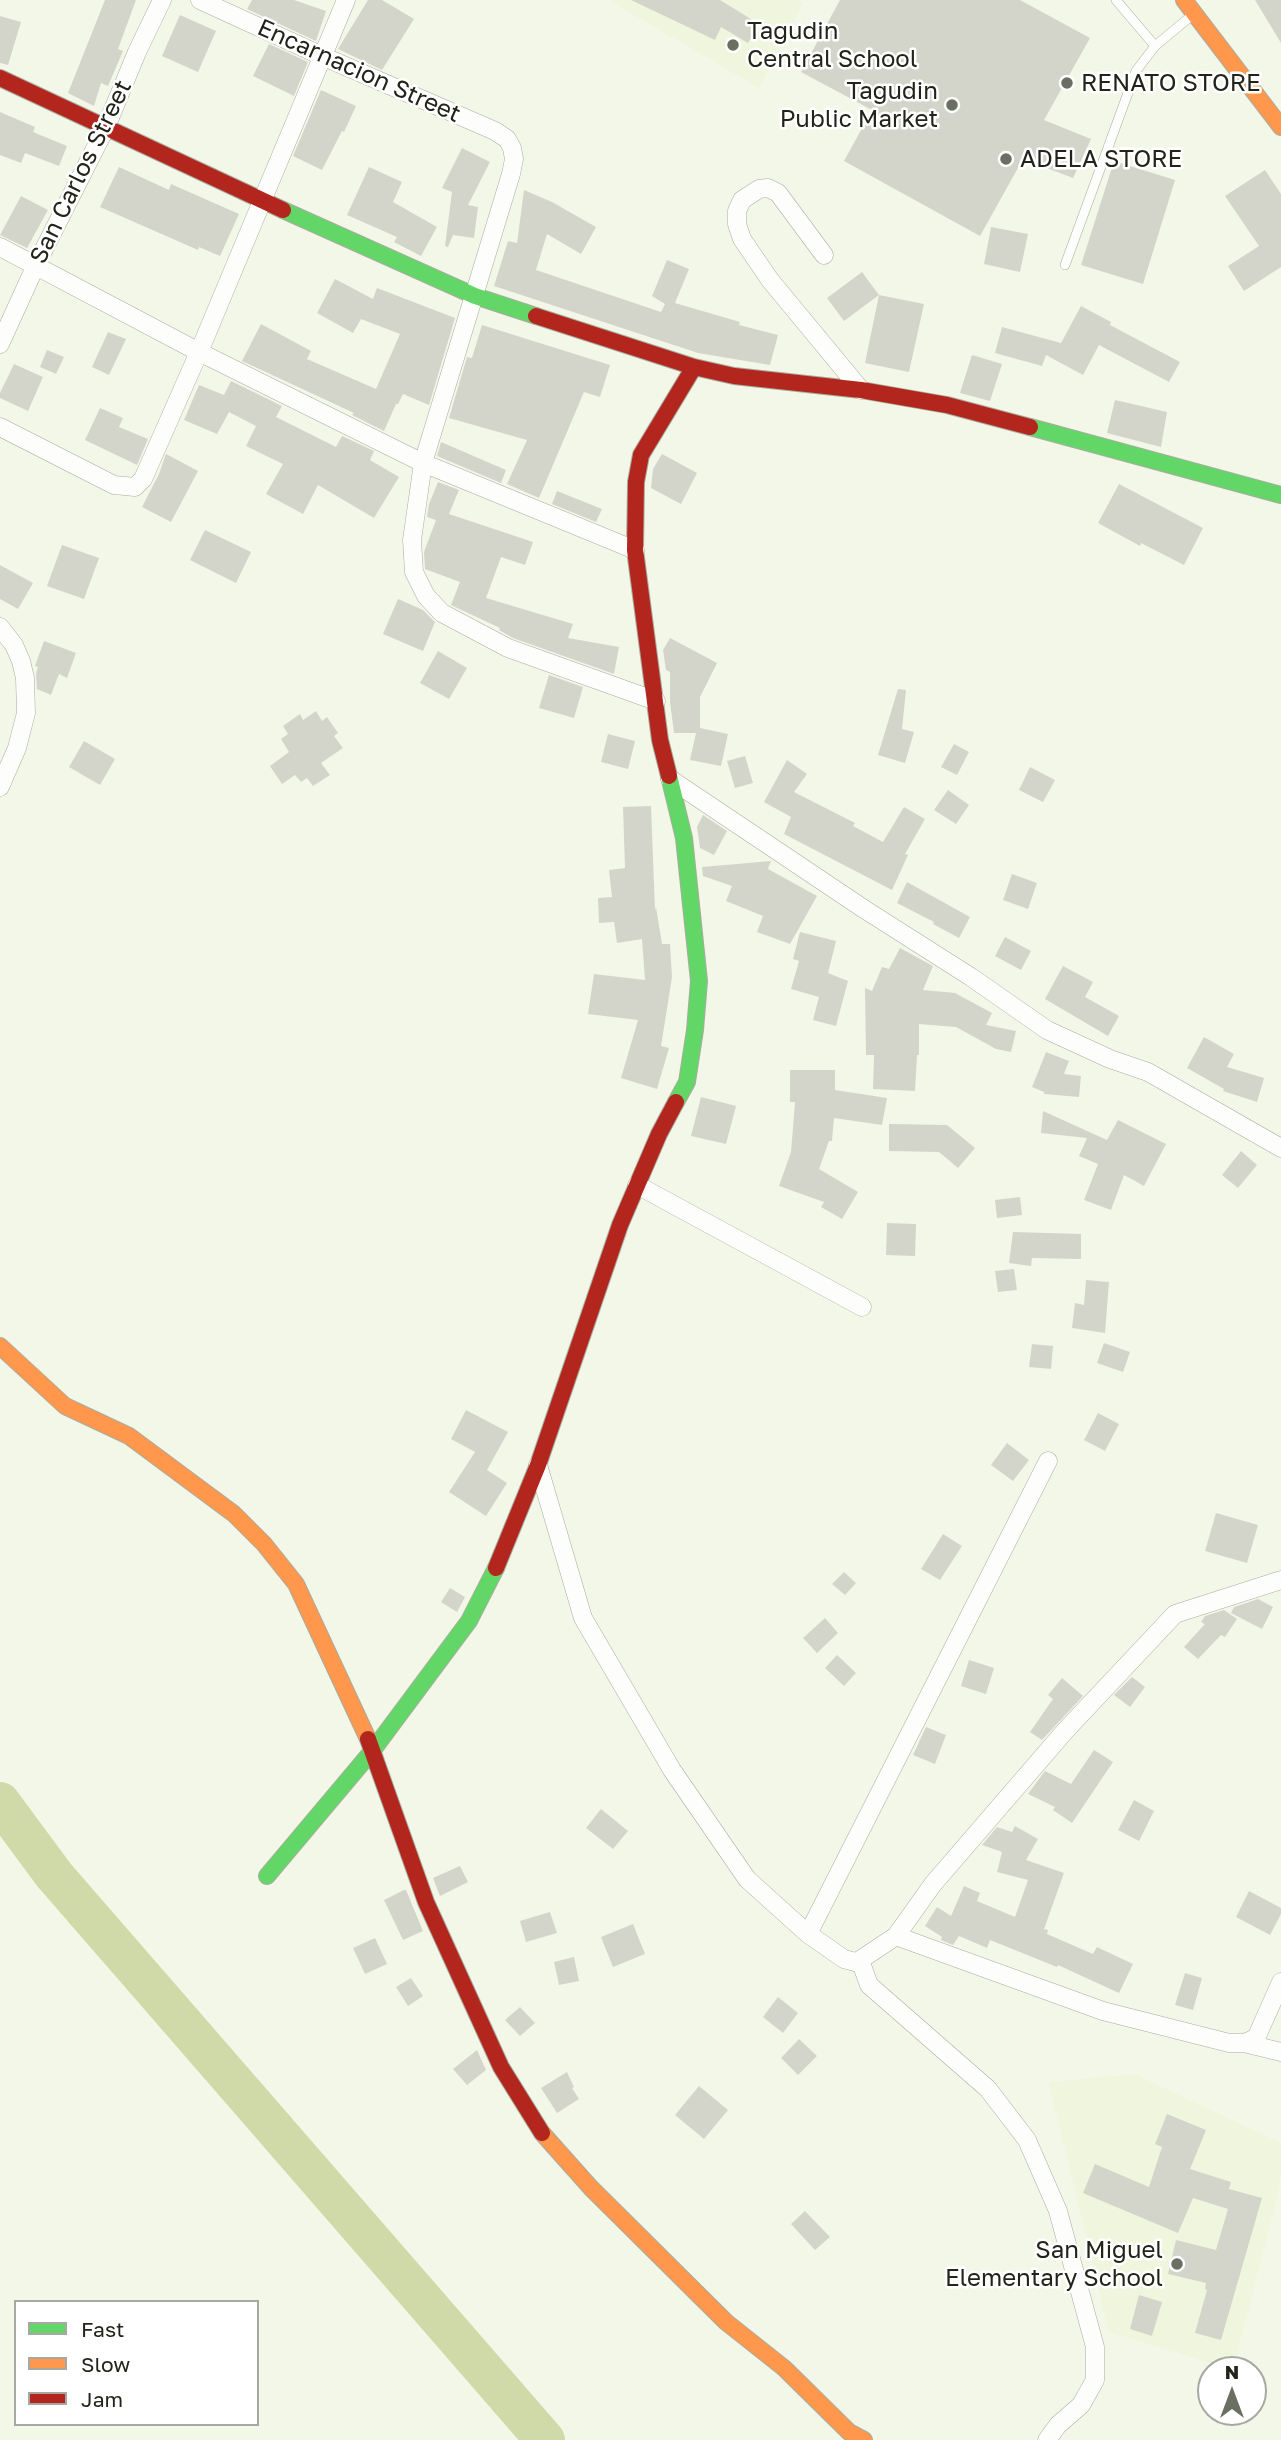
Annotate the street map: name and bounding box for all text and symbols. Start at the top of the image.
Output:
street label: Encarnacion Street [253,13,465,129]
place label: Tagudin Central School [747,17,917,73]
marker: Tagudin Central School [725,37,741,53]
place label: RENATO STORE [1081,69,1261,97]
marker: RENATO STORE [1059,75,1075,91]
street label: San Carlos Street [24,76,138,268]
place label: Tagudin Public Market [780,77,938,133]
marker: Tagudin Public Market [944,97,960,113]
place label: ADELA STORE [1020,145,1182,173]
marker: ADELA STORE [998,151,1014,167]
place label: San Miguel Elementary School [945,2236,1163,2292]
marker: San Miguel Elementary School [1169,2256,1185,2272]
legend [14,2300,259,2426]
text: Fast [81,2316,124,2342]
text: Slow [81,2351,130,2377]
north arrow [1197,2356,1267,2426]
text: N [1225,2360,1239,2383]
text: Jam [81,2386,123,2412]

